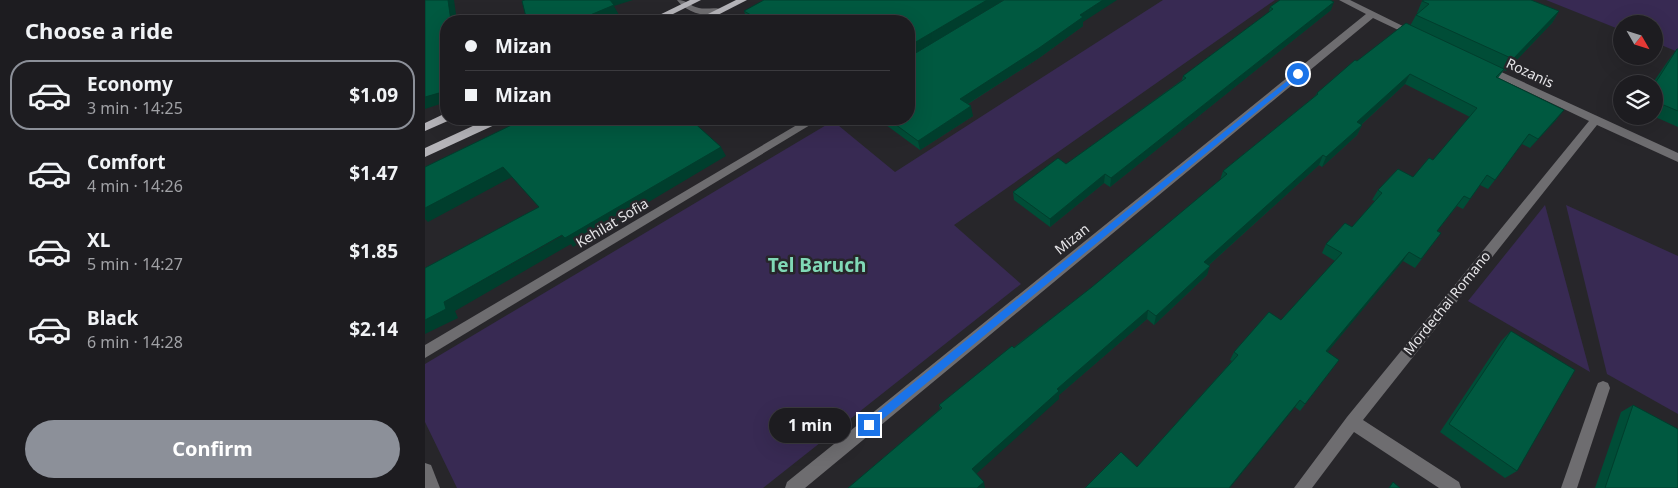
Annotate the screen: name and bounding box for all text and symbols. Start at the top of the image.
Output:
text: Choose a ride [25,15,173,45]
north arrow [1613,15,1663,65]
map controls [1613,15,1663,125]
text: Mizan [495,33,552,59]
street label: Rozanis [1503,53,1557,92]
route start [1287,63,1309,85]
text: Economy [87,71,173,97]
icon: car [27,73,72,118]
button: layers [1613,75,1663,125]
text: $1.09 [349,82,398,108]
text: Mizan [495,82,552,108]
text: 3 min · 14:25 [87,97,183,119]
text: Comfort [87,149,166,175]
icon: car [27,151,72,196]
text: $1.47 [349,160,398,186]
text: 4 min · 14:26 [87,175,183,197]
street label: Kehilat Sofia [572,193,652,252]
street label: Mizan [1050,219,1093,258]
text: XL [87,227,110,253]
icon: car [27,229,72,274]
text: $1.85 [349,238,398,264]
street label: Mordechai Romano [1399,247,1495,359]
district label: Tel Baruch [768,252,866,278]
text: 5 min · 14:27 [87,253,183,275]
text: Black [87,305,138,331]
icon: car [27,307,72,352]
text: $2.14 [349,316,398,342]
text: 6 min · 14:28 [87,331,183,353]
callout: 1 min [769,408,851,442]
text: 1 min [788,414,832,436]
route end [858,414,880,436]
button: Confirm [25,420,400,478]

